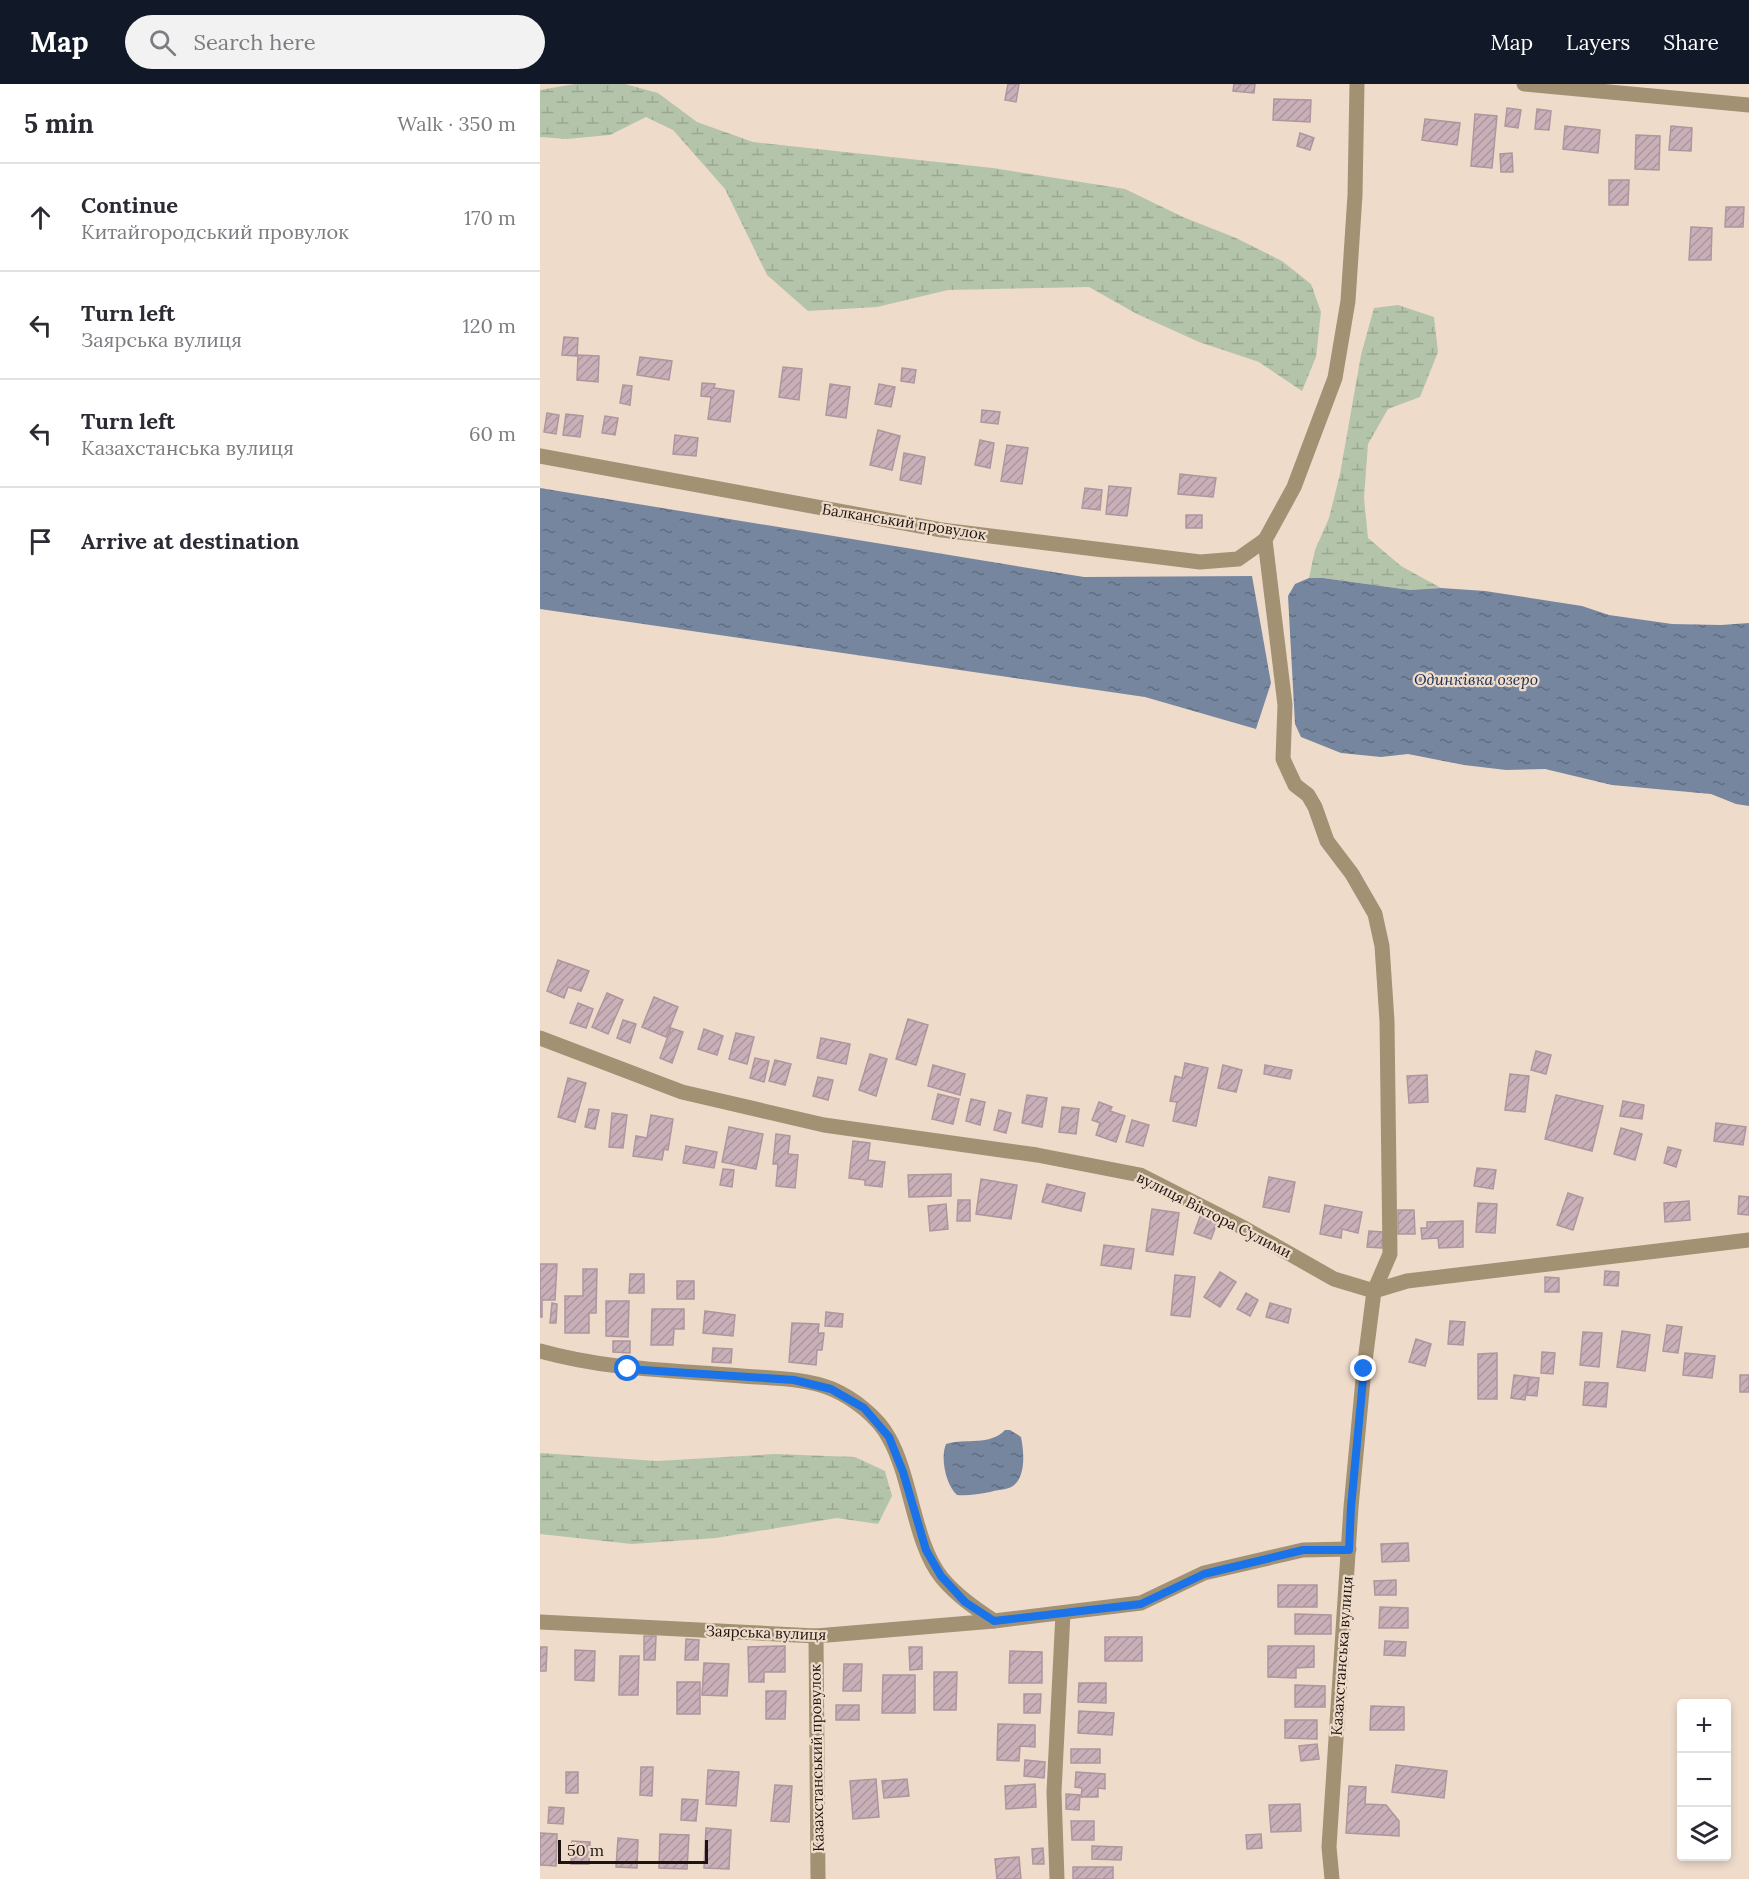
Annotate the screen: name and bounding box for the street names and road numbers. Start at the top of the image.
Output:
street label: Балканський провулок [821,499,987,544]
street label: вулиця Віктора Сулими [1134,1167,1295,1262]
street label: Казахстанська вулиця [1326,1576,1357,1736]
street label: Заярська вулиця [705,1621,827,1644]
street label: Казахстанський провулок [805,1664,828,1852]

